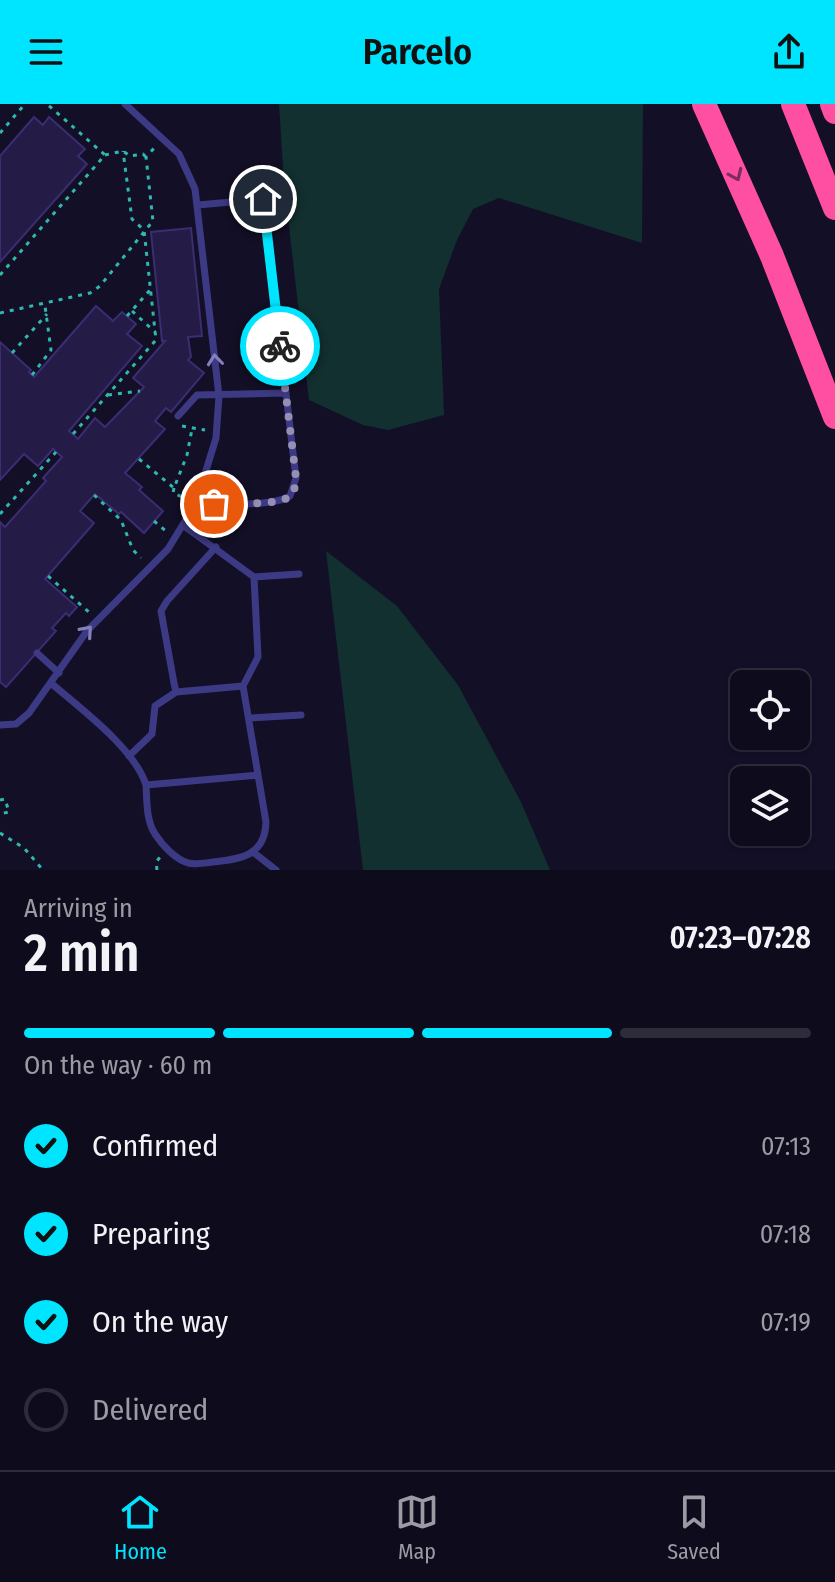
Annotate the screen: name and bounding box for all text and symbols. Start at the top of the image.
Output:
icon: menu [24,30,68,74]
text: Parcelo [363,30,472,74]
icon: share [767,30,811,74]
pin [229,165,297,233]
one-way arrow [727,167,743,181]
icon: home [241,177,285,221]
courier [240,306,320,386]
icon: bike [258,324,302,368]
one-way arrow [207,353,224,366]
pin [180,470,248,538]
icon: bag [192,482,236,526]
one-way arrow [77,626,92,641]
map controls [730,670,810,846]
button: locate [730,670,810,750]
button: layers [730,766,810,846]
text: Arriving in [24,893,133,924]
text: 07:23–07:28 [669,920,811,956]
text: 2 min [24,922,140,985]
text: On the way · 60 m [24,1050,212,1081]
icon: check [24,1124,68,1168]
text: Confirmed [92,1128,218,1164]
text: 07:13 [761,1131,811,1162]
icon: check [24,1212,68,1256]
text: Preparing [92,1216,210,1252]
text: 07:18 [760,1219,811,1250]
icon: check [24,1300,68,1344]
text: On the way [92,1304,228,1340]
text: 07:19 [760,1307,811,1338]
text: Delivered [92,1392,208,1428]
tab: Home [114,1490,167,1565]
tab: Map [395,1490,439,1565]
tab: Saved [667,1490,721,1565]

